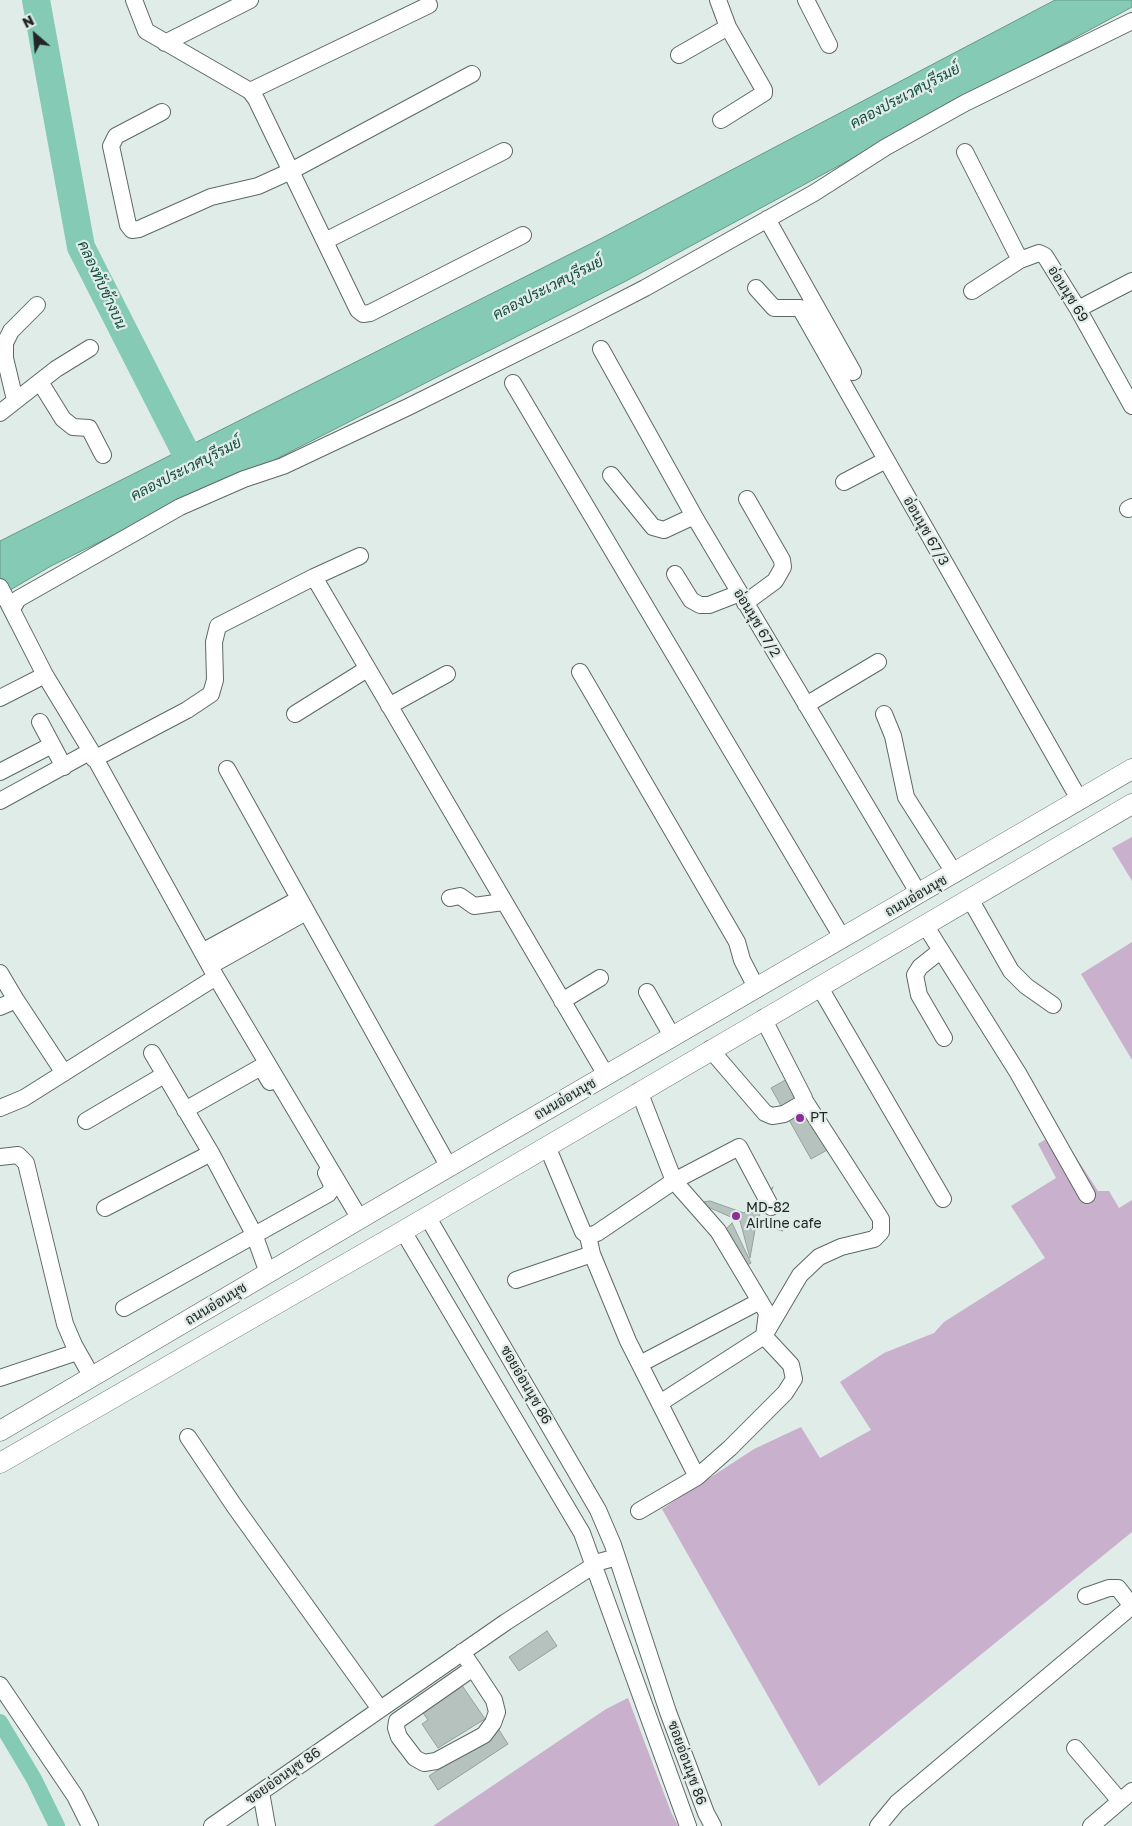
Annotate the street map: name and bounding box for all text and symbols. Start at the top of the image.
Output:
north arrow [10,10,60,60]
text: N [19,11,37,31]
water label: คลองประเวศบุรีรมย์ [847,59,963,133]
water label: คลองทับช้างบน [74,238,130,332]
water label: คลองประเวศบุรีรมย์ [490,252,606,324]
street label: อ่อนนุช 69 [1044,263,1092,325]
water label: คลองประเวศบุรีรมย์ [128,433,244,505]
street label: อ่อนนุช 67/3 [899,493,953,569]
street label: อ่อนนุช 67/2 [730,586,784,660]
street label: ถนนอ่อนนุช [882,872,950,920]
street label: ถนนอ่อนนุช [531,1075,599,1123]
place label: PT [810,1110,828,1126]
marker: PT [794,1112,806,1124]
place label: MD-82 Airline cafe [746,1200,822,1232]
marker: MD-82 Airline cafe [730,1210,742,1222]
street label: ถนนอ่อนนุช [182,1279,250,1329]
street label: ซอยอ่อนนุช 86 [497,1343,555,1427]
street label: ซอยอ่อนนุช 86 [664,1719,710,1807]
street label: ซอยอ่อนนุช 86 [242,1744,324,1808]

